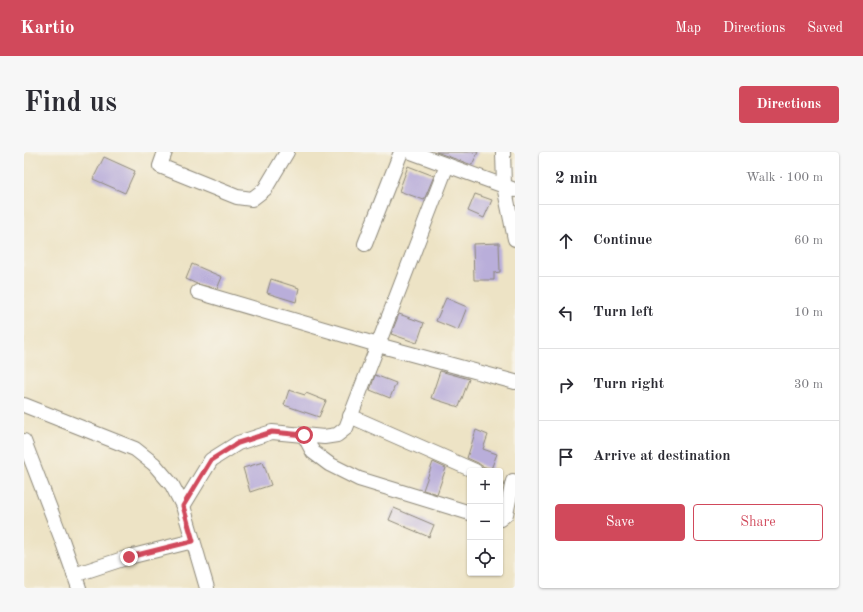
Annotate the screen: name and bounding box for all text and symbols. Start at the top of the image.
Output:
text: Kartio [20,19,75,38]
text: Map [675,21,701,35]
text: Directions [723,21,785,35]
text: Saved [807,21,843,35]
button: Directions [739,86,839,123]
text: Find us [24,90,117,118]
text: 2 min [555,170,598,187]
text: Walk · 100 m [746,171,823,184]
icon: ahead [555,230,577,252]
text: Continue [593,233,652,248]
text: 60 m [794,234,823,247]
icon: left [555,302,577,324]
text: Turn left [593,305,653,320]
text: 10 m [794,306,823,319]
icon: right [555,374,577,396]
text: Turn right [593,377,664,392]
text: 30 m [794,378,823,391]
route start [295,426,313,444]
icon: arrive [555,446,577,468]
text: Arrive at destination [593,449,731,464]
map controls [467,468,503,576]
button: + [467,468,503,504]
button: − [467,504,503,540]
button: Save [555,504,685,541]
button: Share [693,504,823,541]
button: locate [467,540,503,576]
route end [120,548,138,566]

